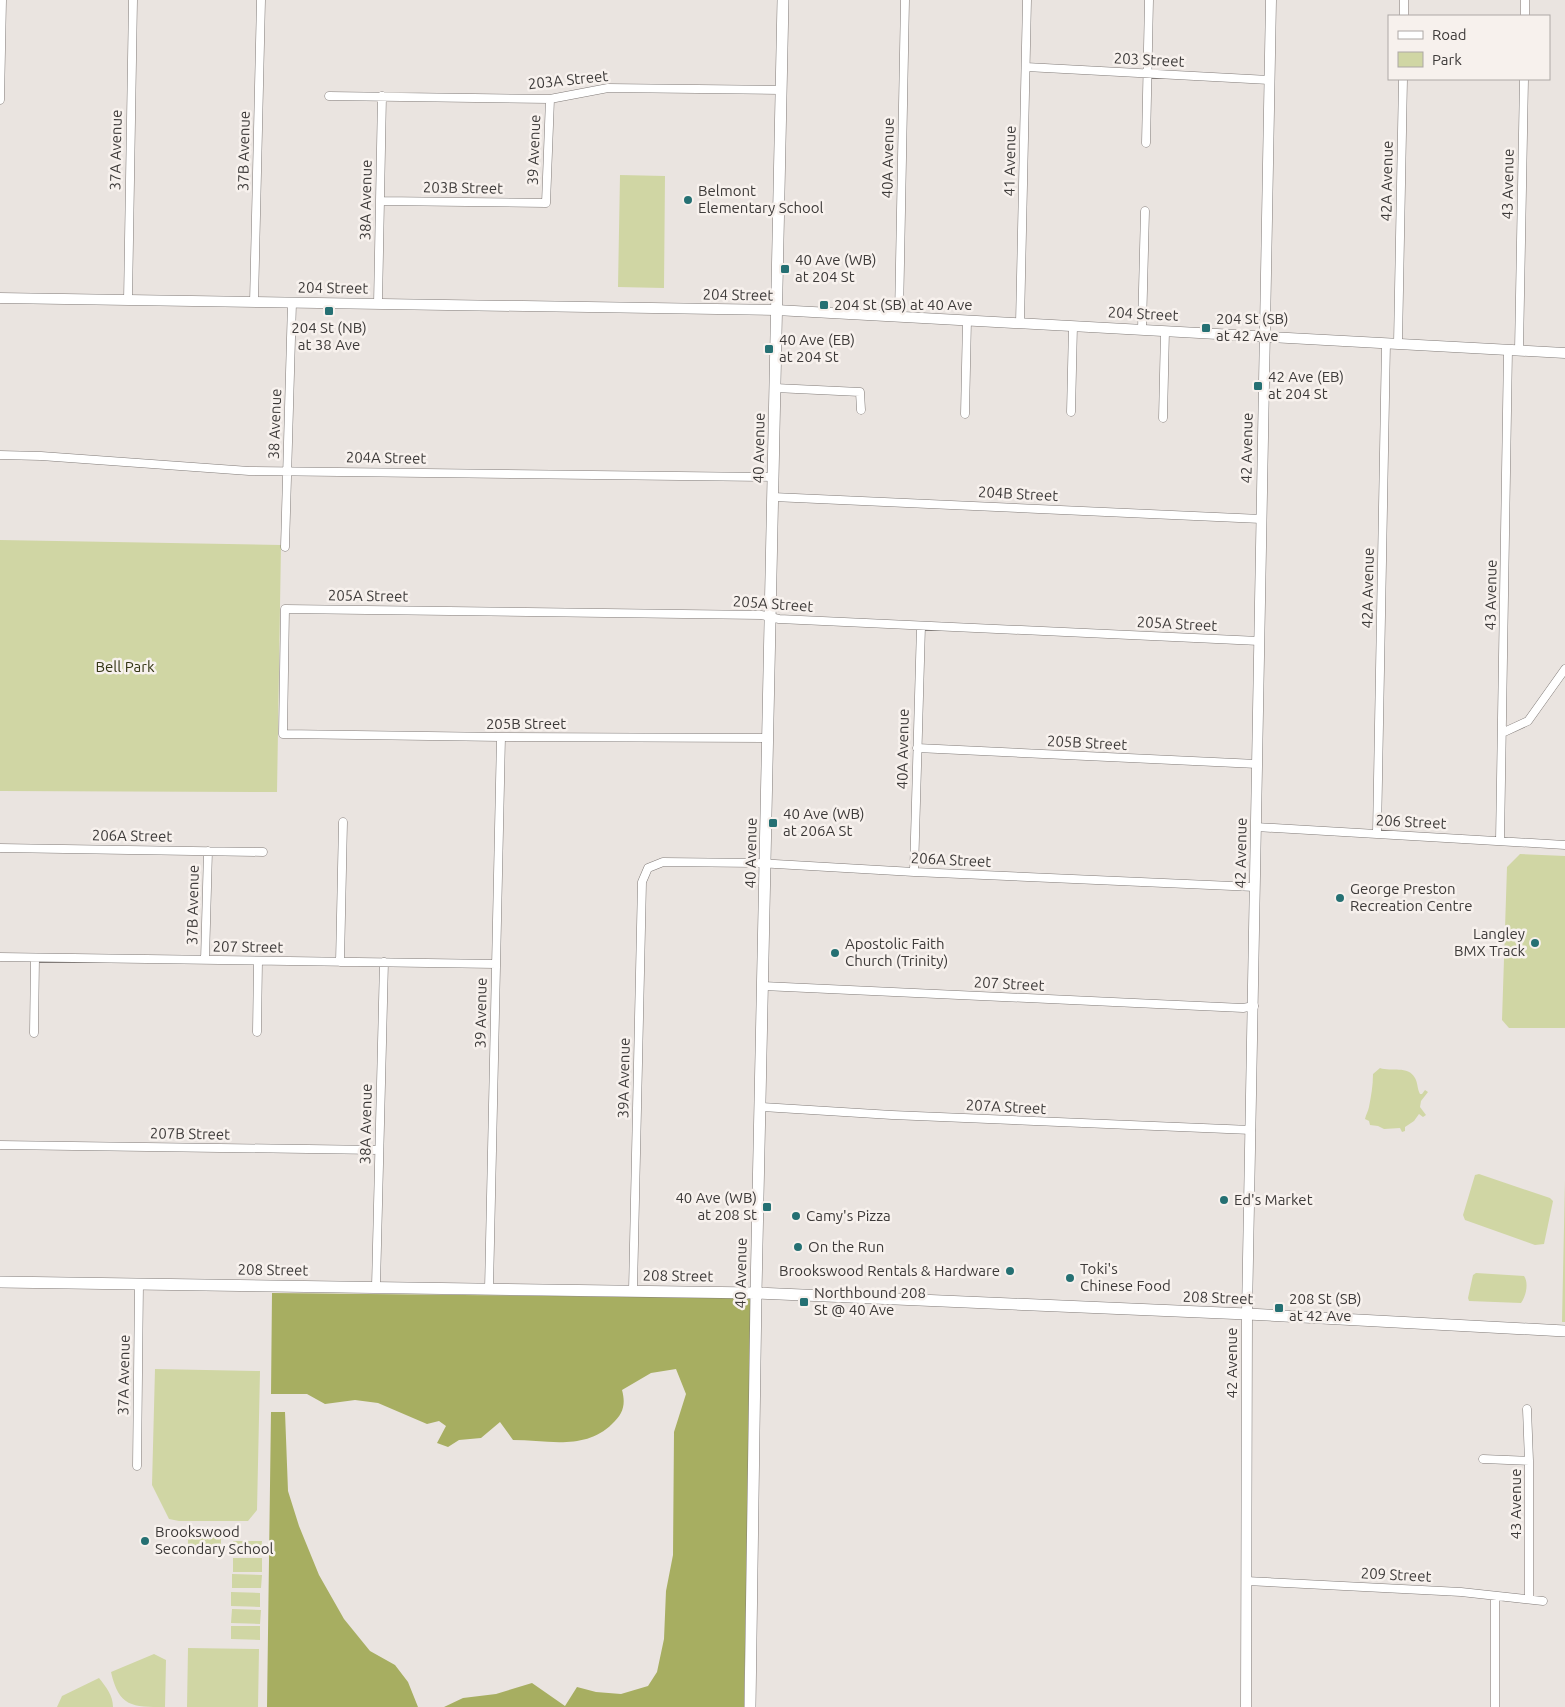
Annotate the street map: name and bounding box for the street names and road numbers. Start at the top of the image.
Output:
street label: 203 Street [1113,49,1185,70]
street label: 203A Street [527,67,609,92]
street label: 37A Avenue [106,110,125,190]
street label: 37B Avenue [234,111,253,191]
street label: 39 Avenue [524,114,543,186]
street label: 40A Avenue [878,118,897,198]
street label: 41 Avenue [1000,125,1019,197]
street label: 42A Avenue [1377,141,1396,221]
street label: 43 Avenue [1498,148,1517,220]
street label: 38A Avenue [356,160,375,240]
street label: 203B Street [423,178,503,197]
street label: 204 Street [298,278,369,297]
street label: 204 Street [703,285,774,304]
street label: 204 Street [1107,303,1179,324]
street label: 38 Avenue [265,388,284,460]
street label: 40 Avenue [749,412,768,484]
street label: 42 Avenue [1237,412,1256,484]
street label: 204A Street [346,448,426,467]
street label: 204B Street [978,483,1059,504]
street label: 42A Avenue [1358,548,1377,628]
street label: 43 Avenue [1481,559,1500,631]
street label: 205A Street [328,586,408,605]
street label: 205A Street [732,592,814,615]
street label: 205A Street [1136,613,1218,634]
street label: 40A Avenue [893,709,912,789]
street label: 205B Street [486,715,566,732]
street label: 205B Street [1047,732,1128,753]
street label: 206 Street [1375,811,1447,832]
street label: 40 Avenue [741,817,760,889]
street label: 42 Avenue [1231,817,1250,889]
street label: 206A Street [92,826,172,845]
street label: 206A Street [910,849,992,870]
street label: 37B Avenue [183,865,202,945]
street label: 207 Street [213,937,284,956]
street label: 207 Street [973,973,1045,994]
street label: 39 Avenue [471,977,490,1049]
street label: 39A Avenue [614,1038,633,1118]
street label: 38A Avenue [356,1084,375,1164]
street label: 207A Street [965,1096,1047,1117]
street label: 207B Street [150,1124,230,1143]
street label: 40 Avenue [731,1237,750,1309]
street label: 208 Street [238,1260,309,1279]
street label: 208 Street [643,1266,714,1285]
street label: 208 Street [1182,1288,1254,1307]
street label: 42 Avenue [1223,1328,1240,1398]
street label: 37A Avenue [114,1335,133,1415]
street label: 43 Avenue [1507,1469,1524,1539]
street label: 209 Street [1360,1564,1432,1585]

